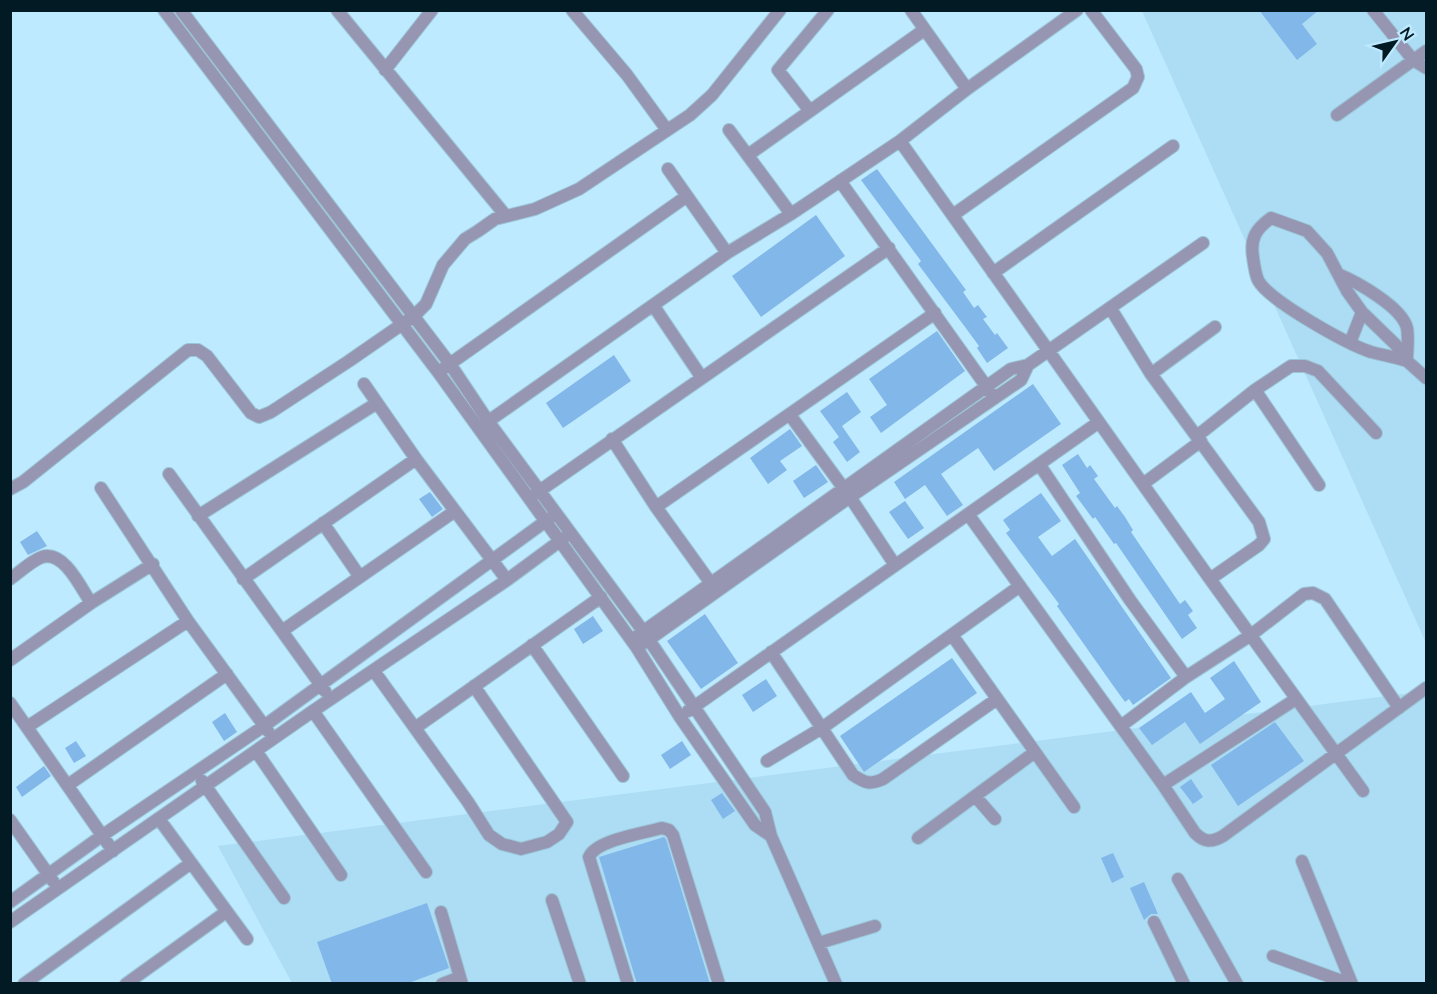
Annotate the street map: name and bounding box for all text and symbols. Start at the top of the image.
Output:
north arrow [1365,12,1425,72]
text: N [1394,23,1419,45]

